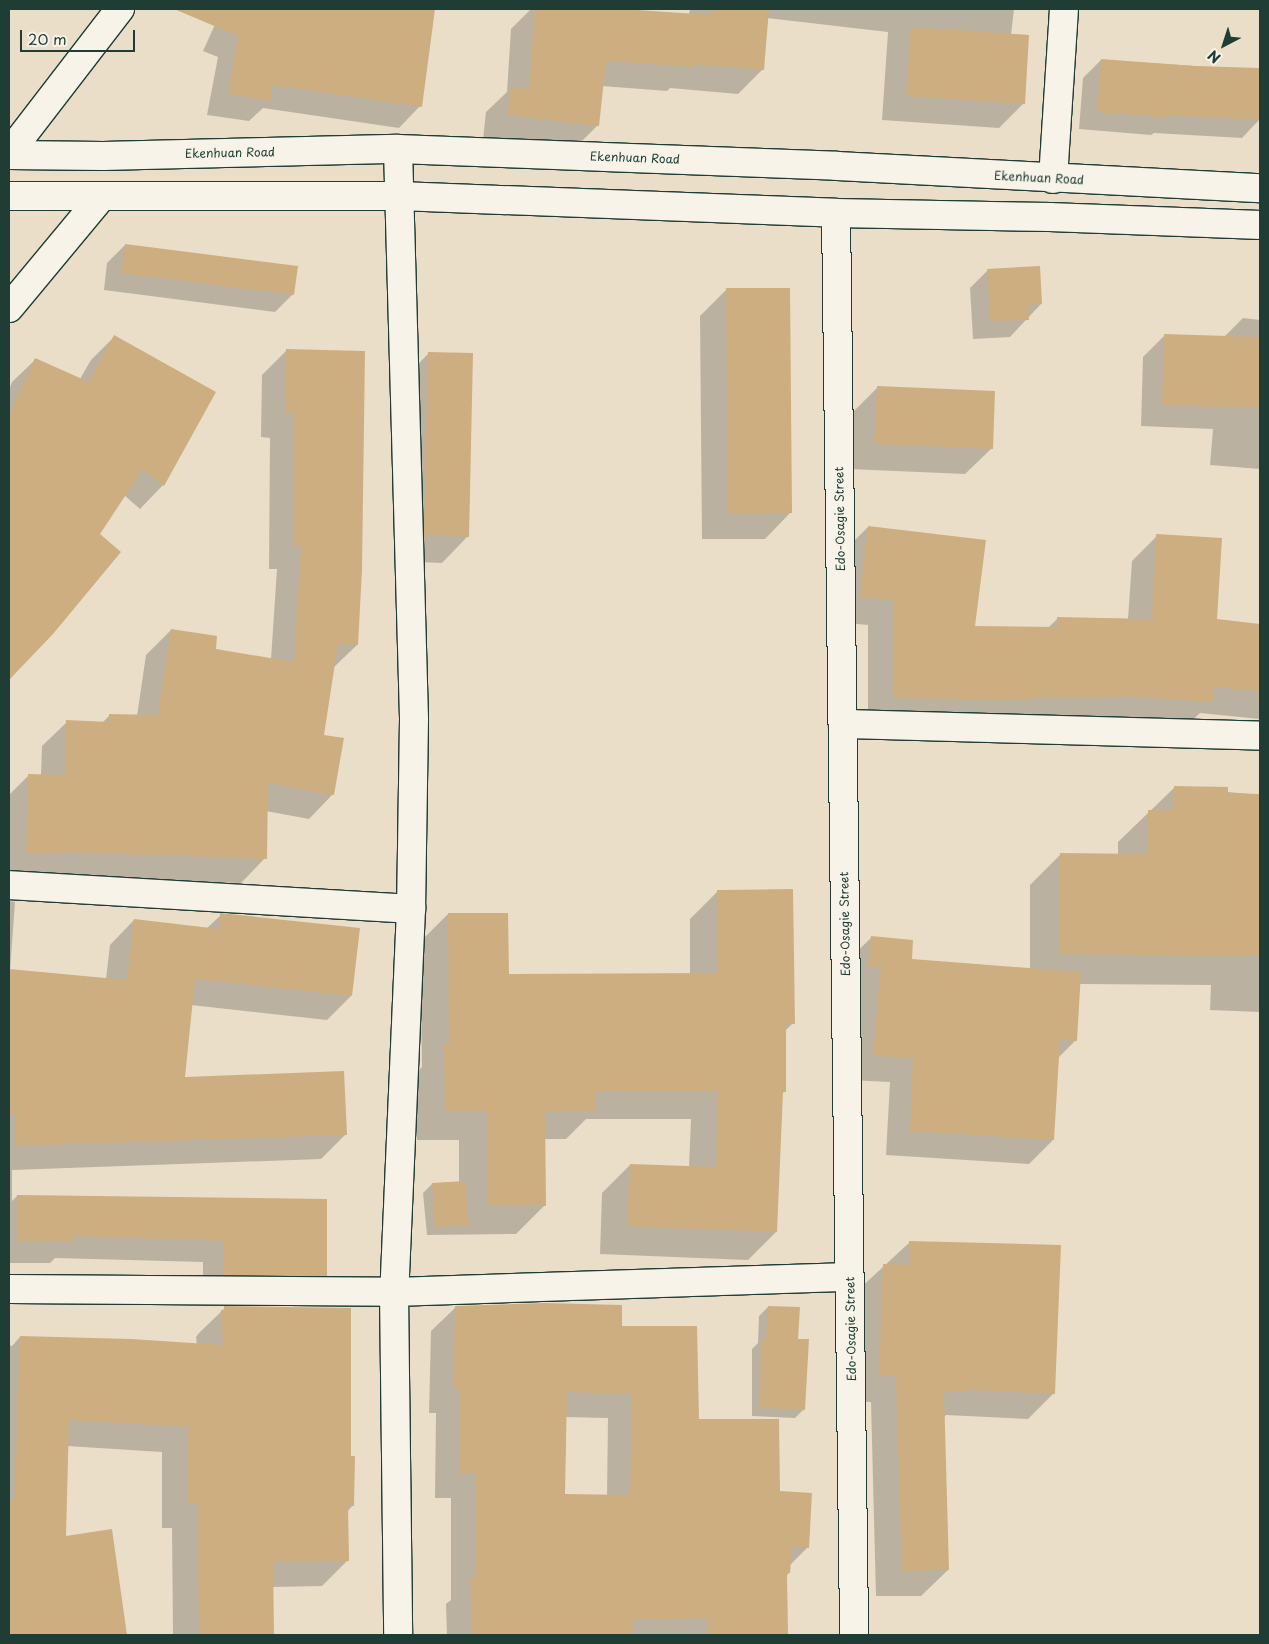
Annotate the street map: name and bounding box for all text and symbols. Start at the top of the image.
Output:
scale bar [22,20,138,52]
north arrow [1199,20,1249,70]
text: 20 m [28,27,67,50]
text: N [1203,45,1225,68]
street label: Ekenhuan Road [185,145,275,161]
street label: Ekenhuan Road [589,149,681,167]
street label: Ekenhuan Road [993,168,1085,188]
street label: Edo-Osagie Street [832,466,848,572]
street label: Edo-Osagie Street [837,871,853,977]
street label: Edo-Osagie Street [843,1276,859,1382]

